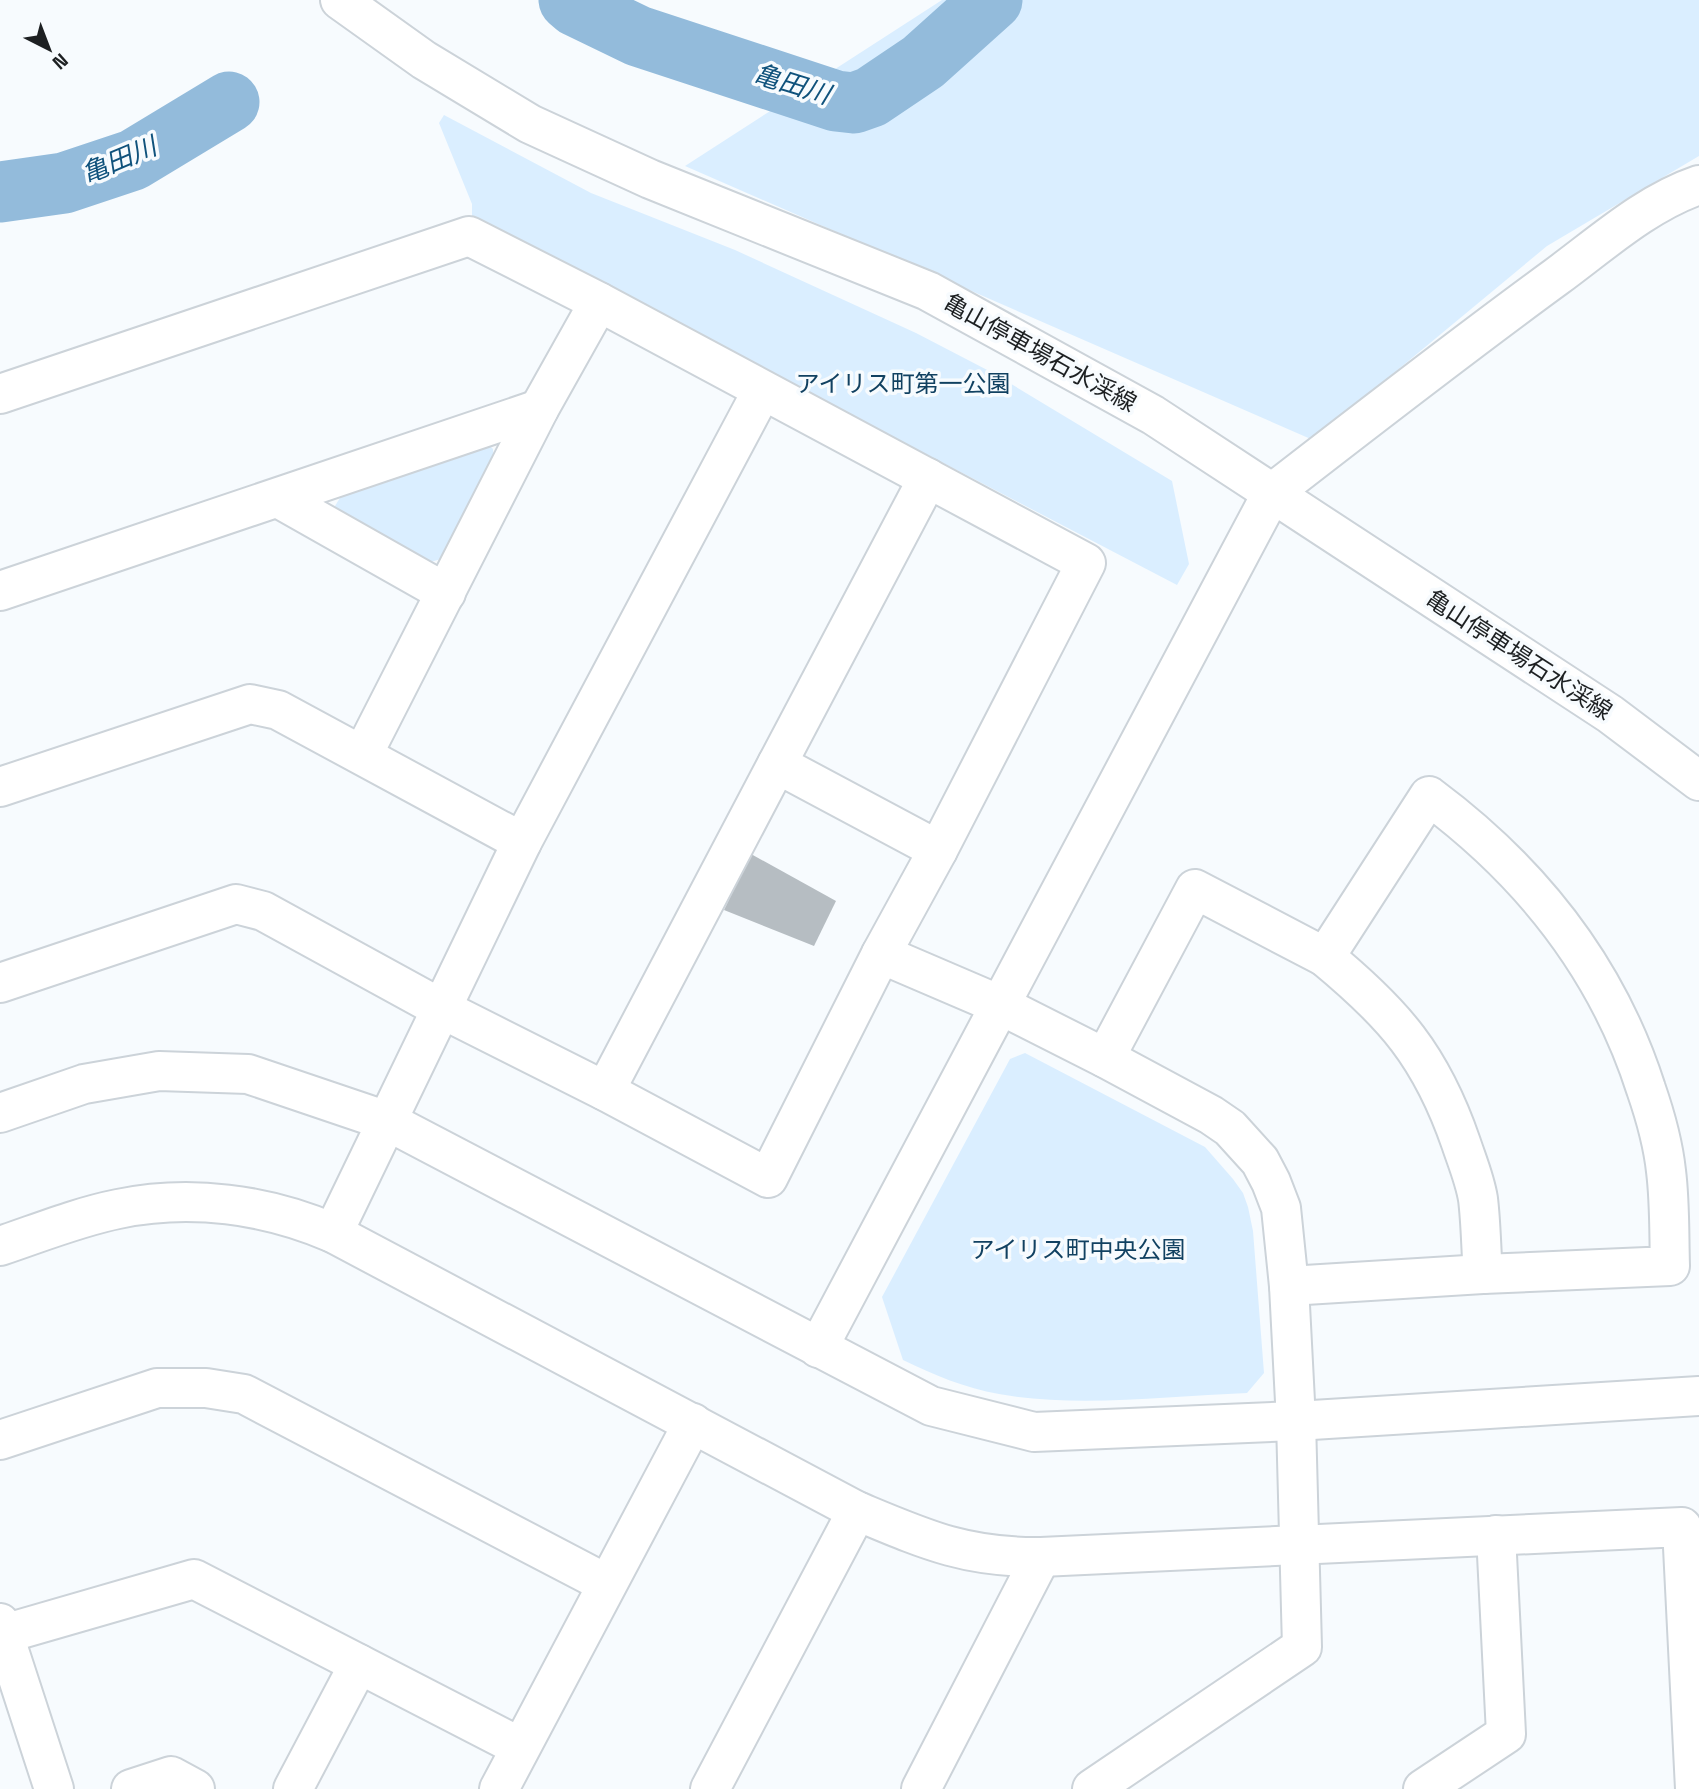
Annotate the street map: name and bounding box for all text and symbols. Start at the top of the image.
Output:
north arrow [14,14,84,84]
text: N [47,48,73,75]
water label: 亀田川 [750,56,837,113]
water label: 亀田川 [76,128,164,191]
street label: 亀山停車場石水渓線 [938,287,1142,418]
park label: アイリス町第一公園 [796,368,1010,399]
street label: 亀山停車場石水渓線 [1420,583,1618,726]
park label: アイリス町中央公園 [971,1234,1185,1265]

